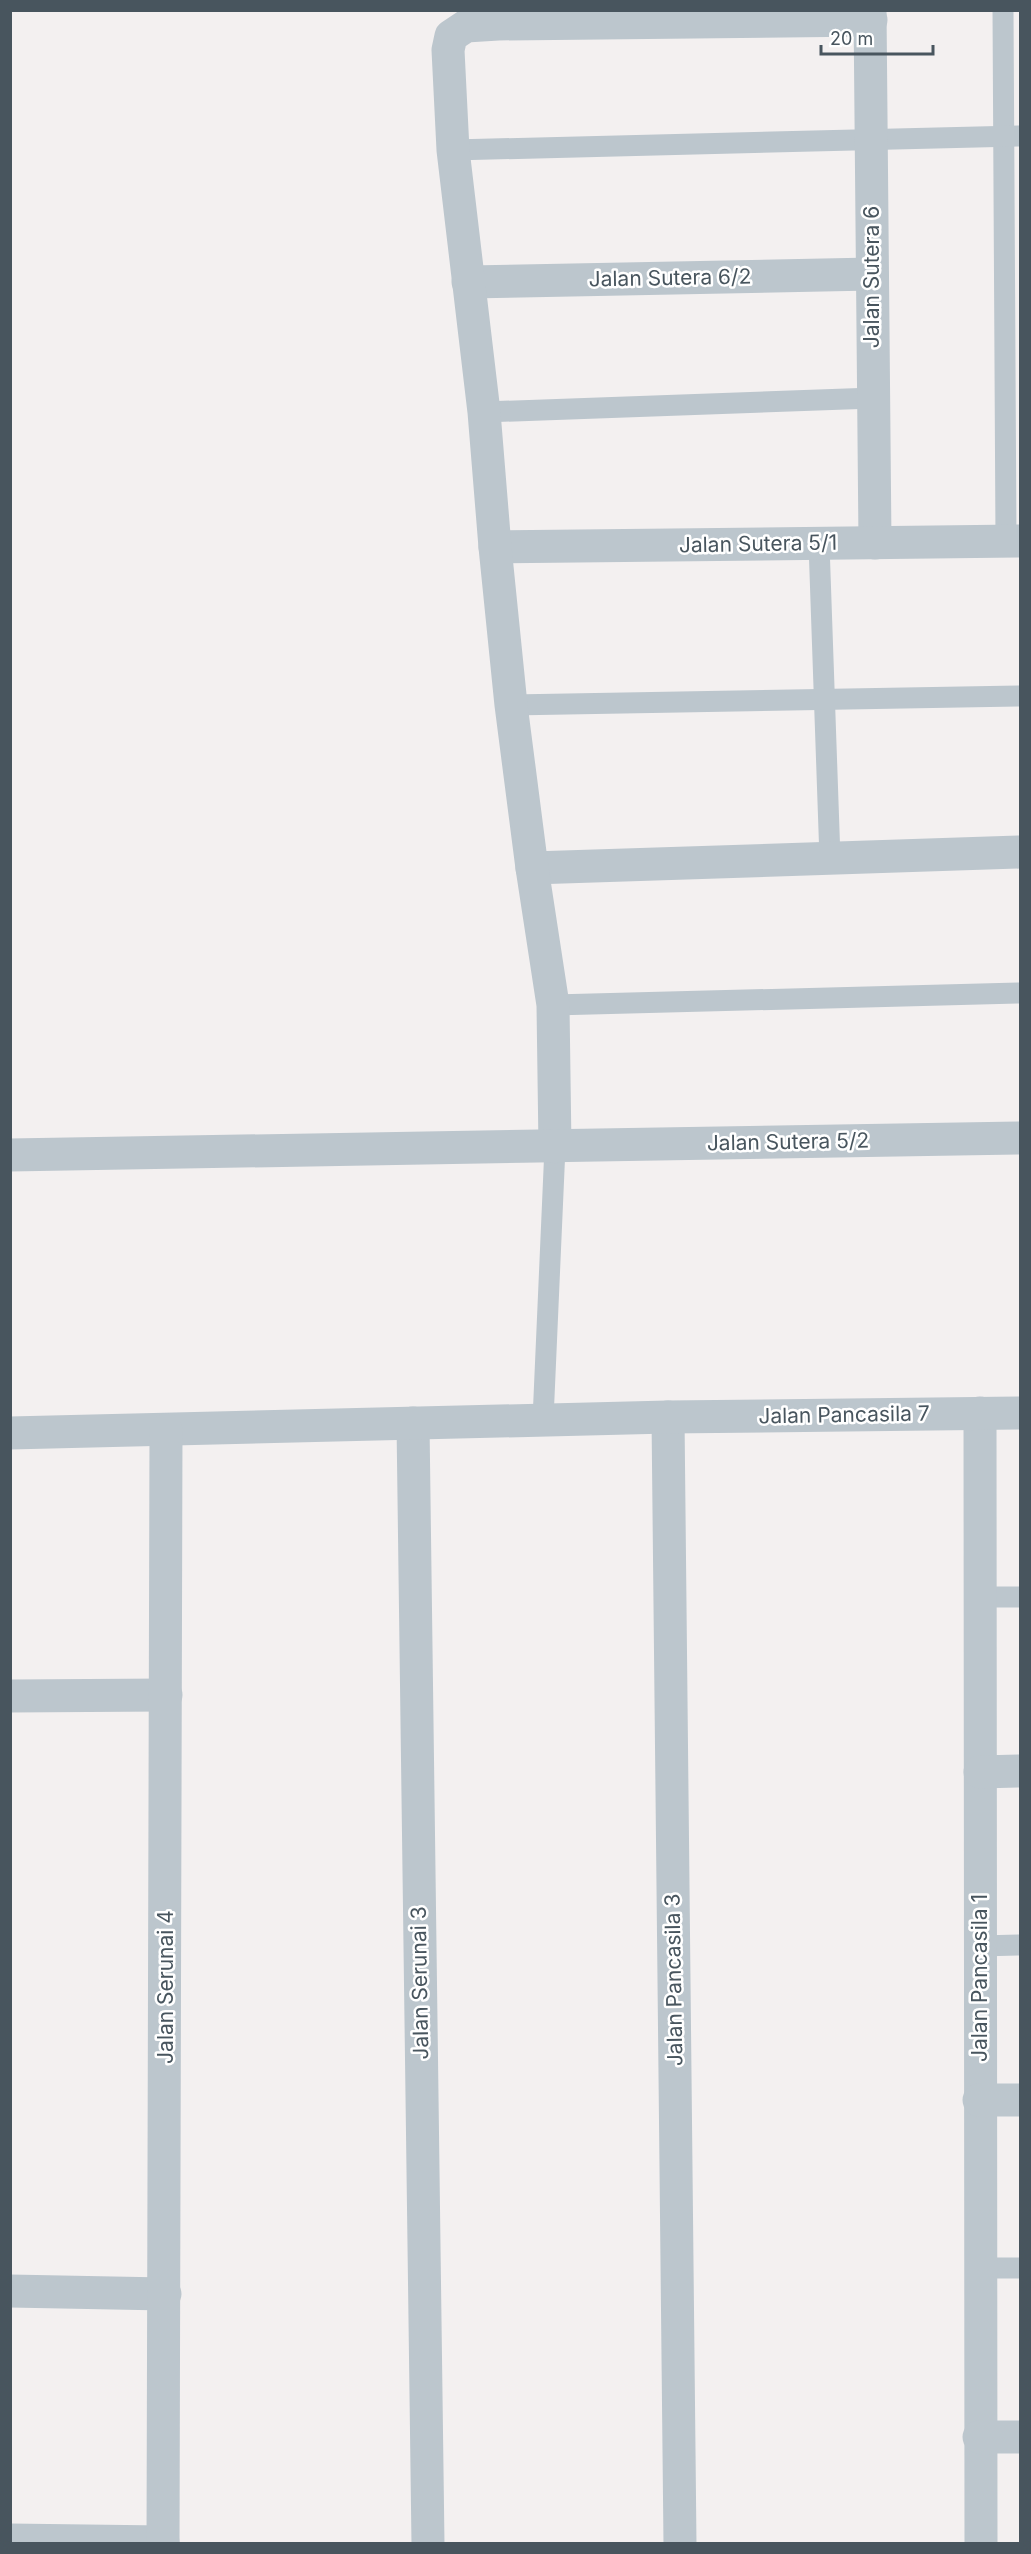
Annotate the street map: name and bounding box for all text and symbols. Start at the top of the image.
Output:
scale bar [821,18,934,56]
text: 20 m [830,28,873,49]
street label: Jalan Sutera 6 [859,206,884,348]
street label: Jalan Sutera 6/2 [588,264,752,291]
street label: Jalan Sutera 5/1 [679,530,837,557]
street label: Jalan Sutera 5/2 [707,1128,869,1155]
street label: Jalan Pancasila 7 [758,1401,930,1428]
street label: Jalan Pancasila 3 [659,1894,688,2066]
street label: Jalan Pancasila 1 [967,1894,992,2062]
street label: Jalan Serunai 3 [406,1906,433,2060]
street label: Jalan Serunai 4 [153,1910,178,2064]

